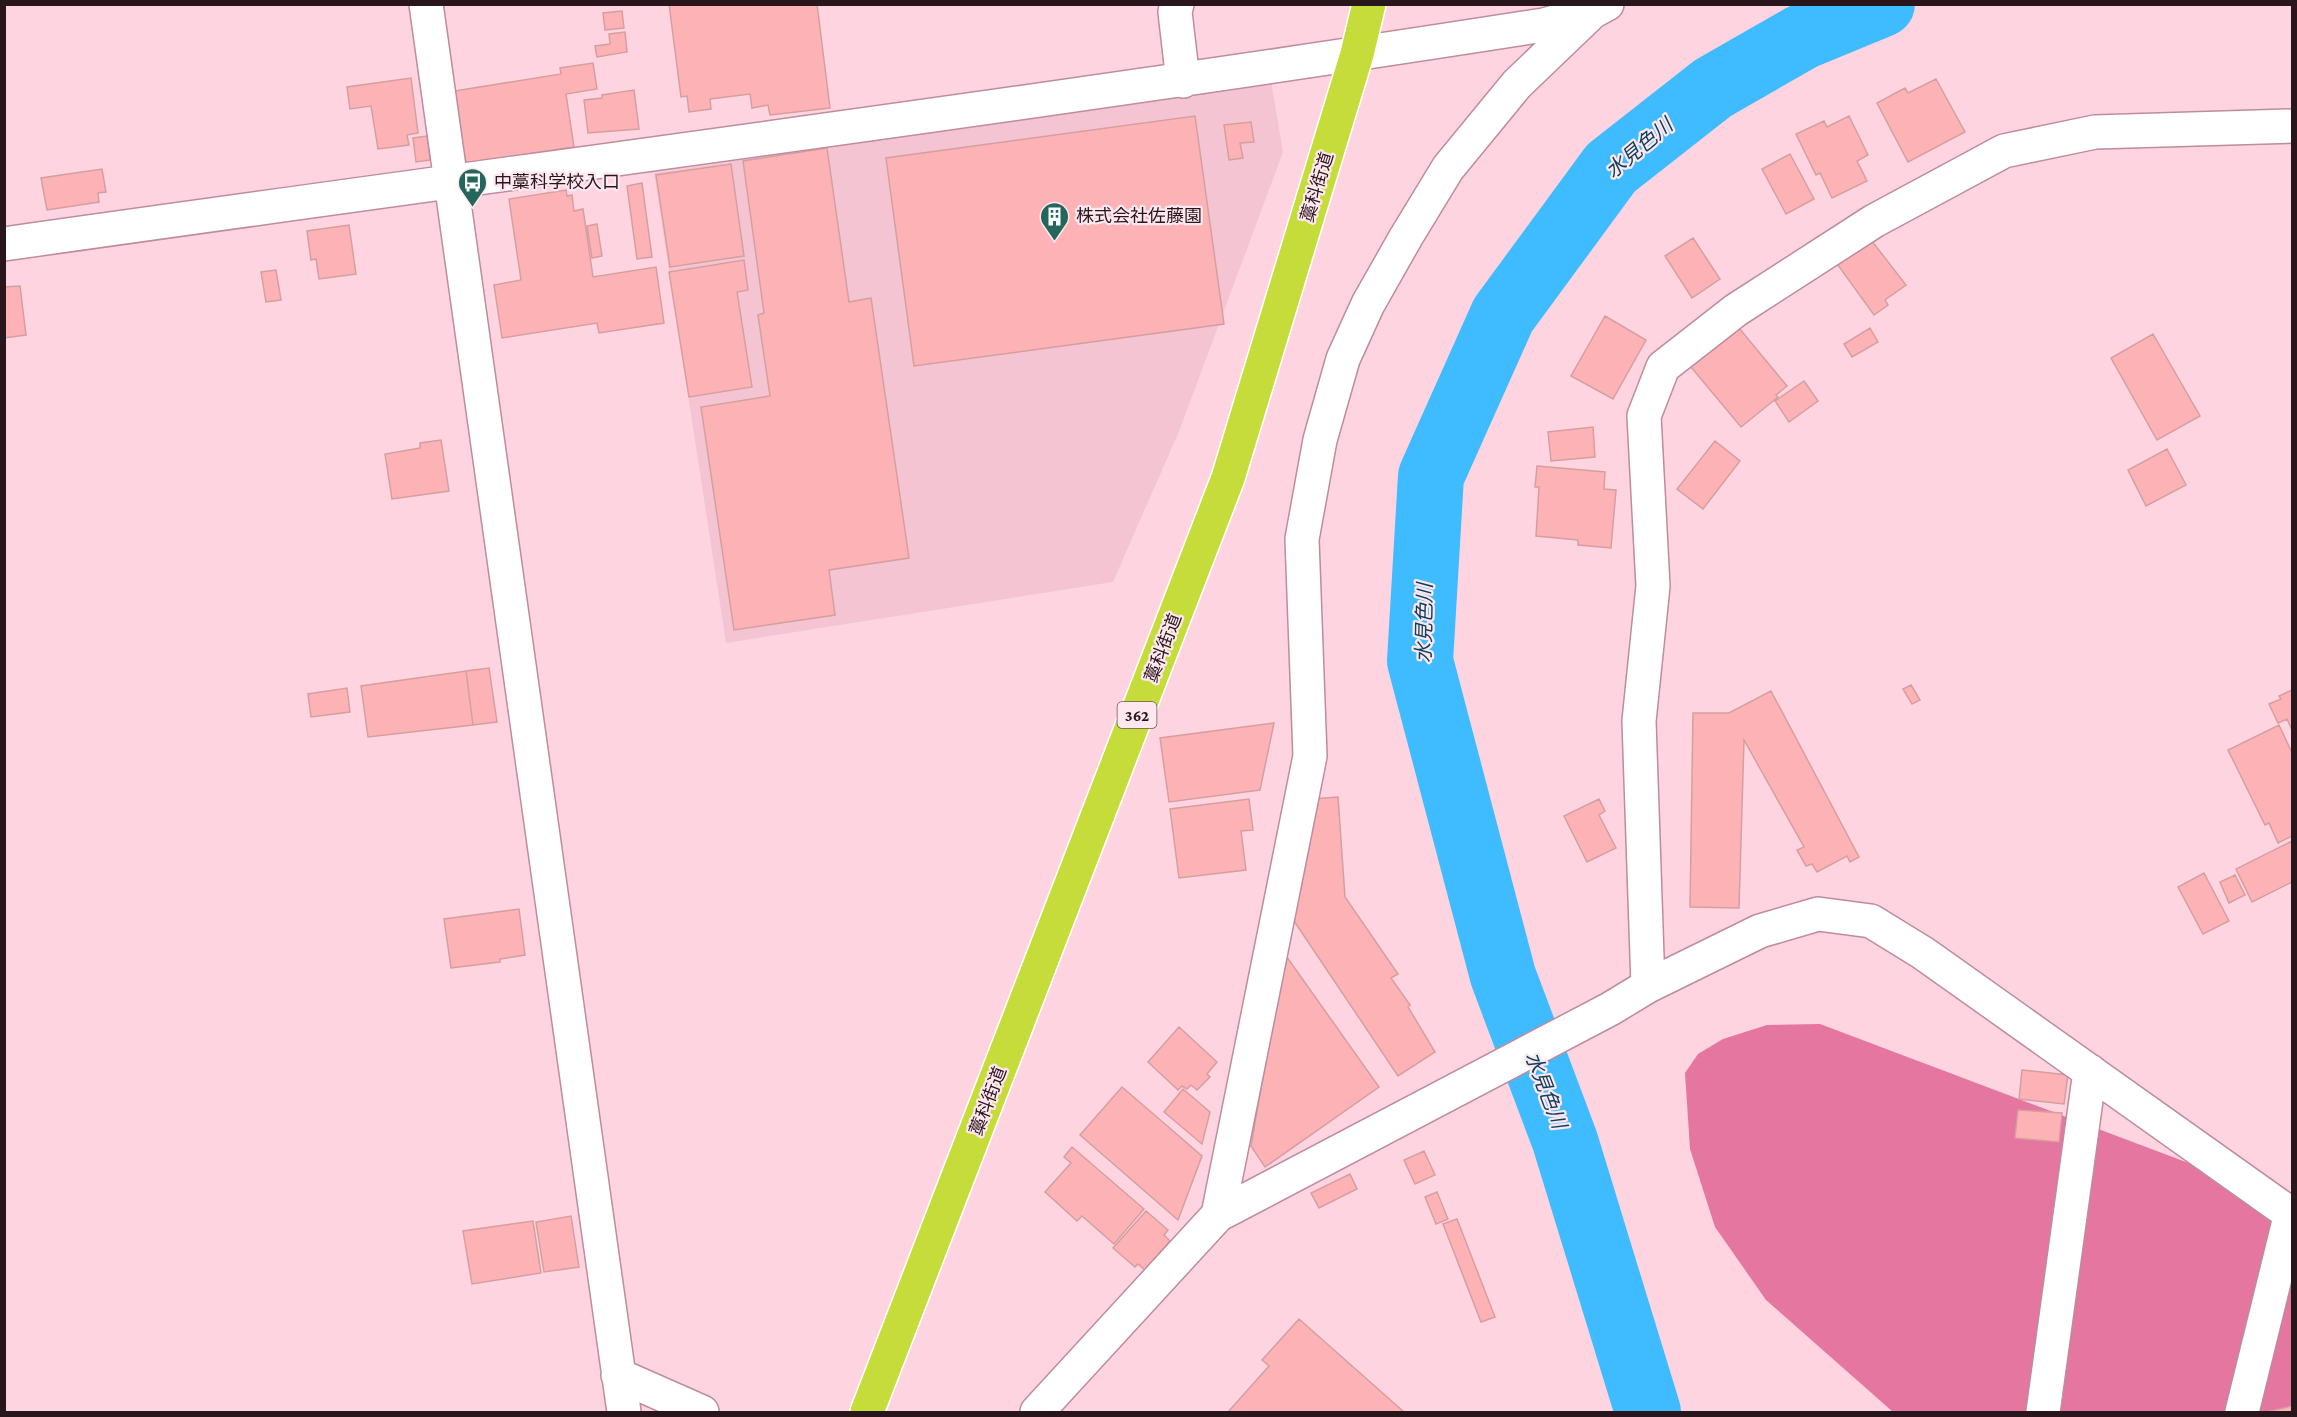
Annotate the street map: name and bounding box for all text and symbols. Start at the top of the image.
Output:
water label: 水見色川 [1601,113,1678,182]
street label: 藁科街道 [1297,150,1337,224]
bus stop icon: 中藁科学校入口 [457,166,489,208]
place label: 中藁科学校入口 [494,172,620,192]
building icon: 株式会社佐藤園 [1039,200,1071,242]
place label: 株式会社佐藤園 [1076,206,1202,226]
water label: 水見色川 [1412,581,1436,663]
street label: 藁科街道 [1141,611,1185,685]
road number: 362 [1118,702,1156,728]
water label: 水見色川 [1521,1049,1571,1133]
street label: 藁科街道 [966,1064,1010,1138]

